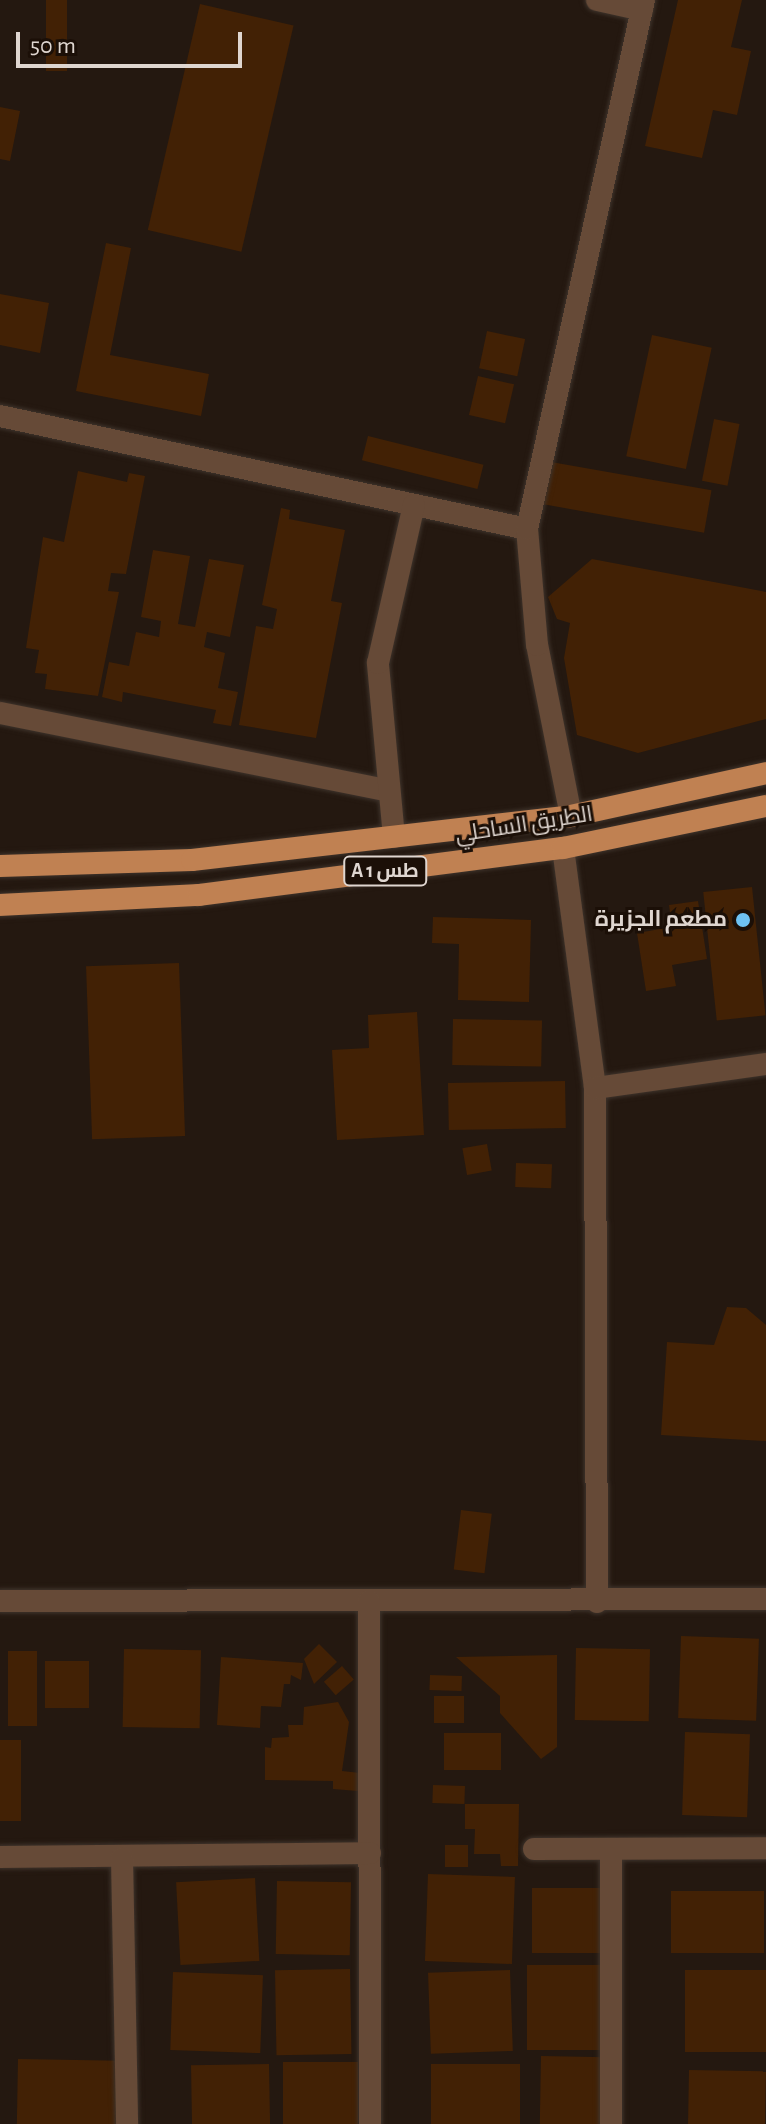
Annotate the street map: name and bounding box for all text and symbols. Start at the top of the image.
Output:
scale bar [20,16,246,66]
text: 50 m [30,34,76,58]
street label: الطريق الساحلي [453,801,595,849]
road number: A 1 طس [343,855,427,887]
place label: مطعم الجزيرة [595,907,727,933]
marker: مطعم الجزيرة [734,911,752,929]

